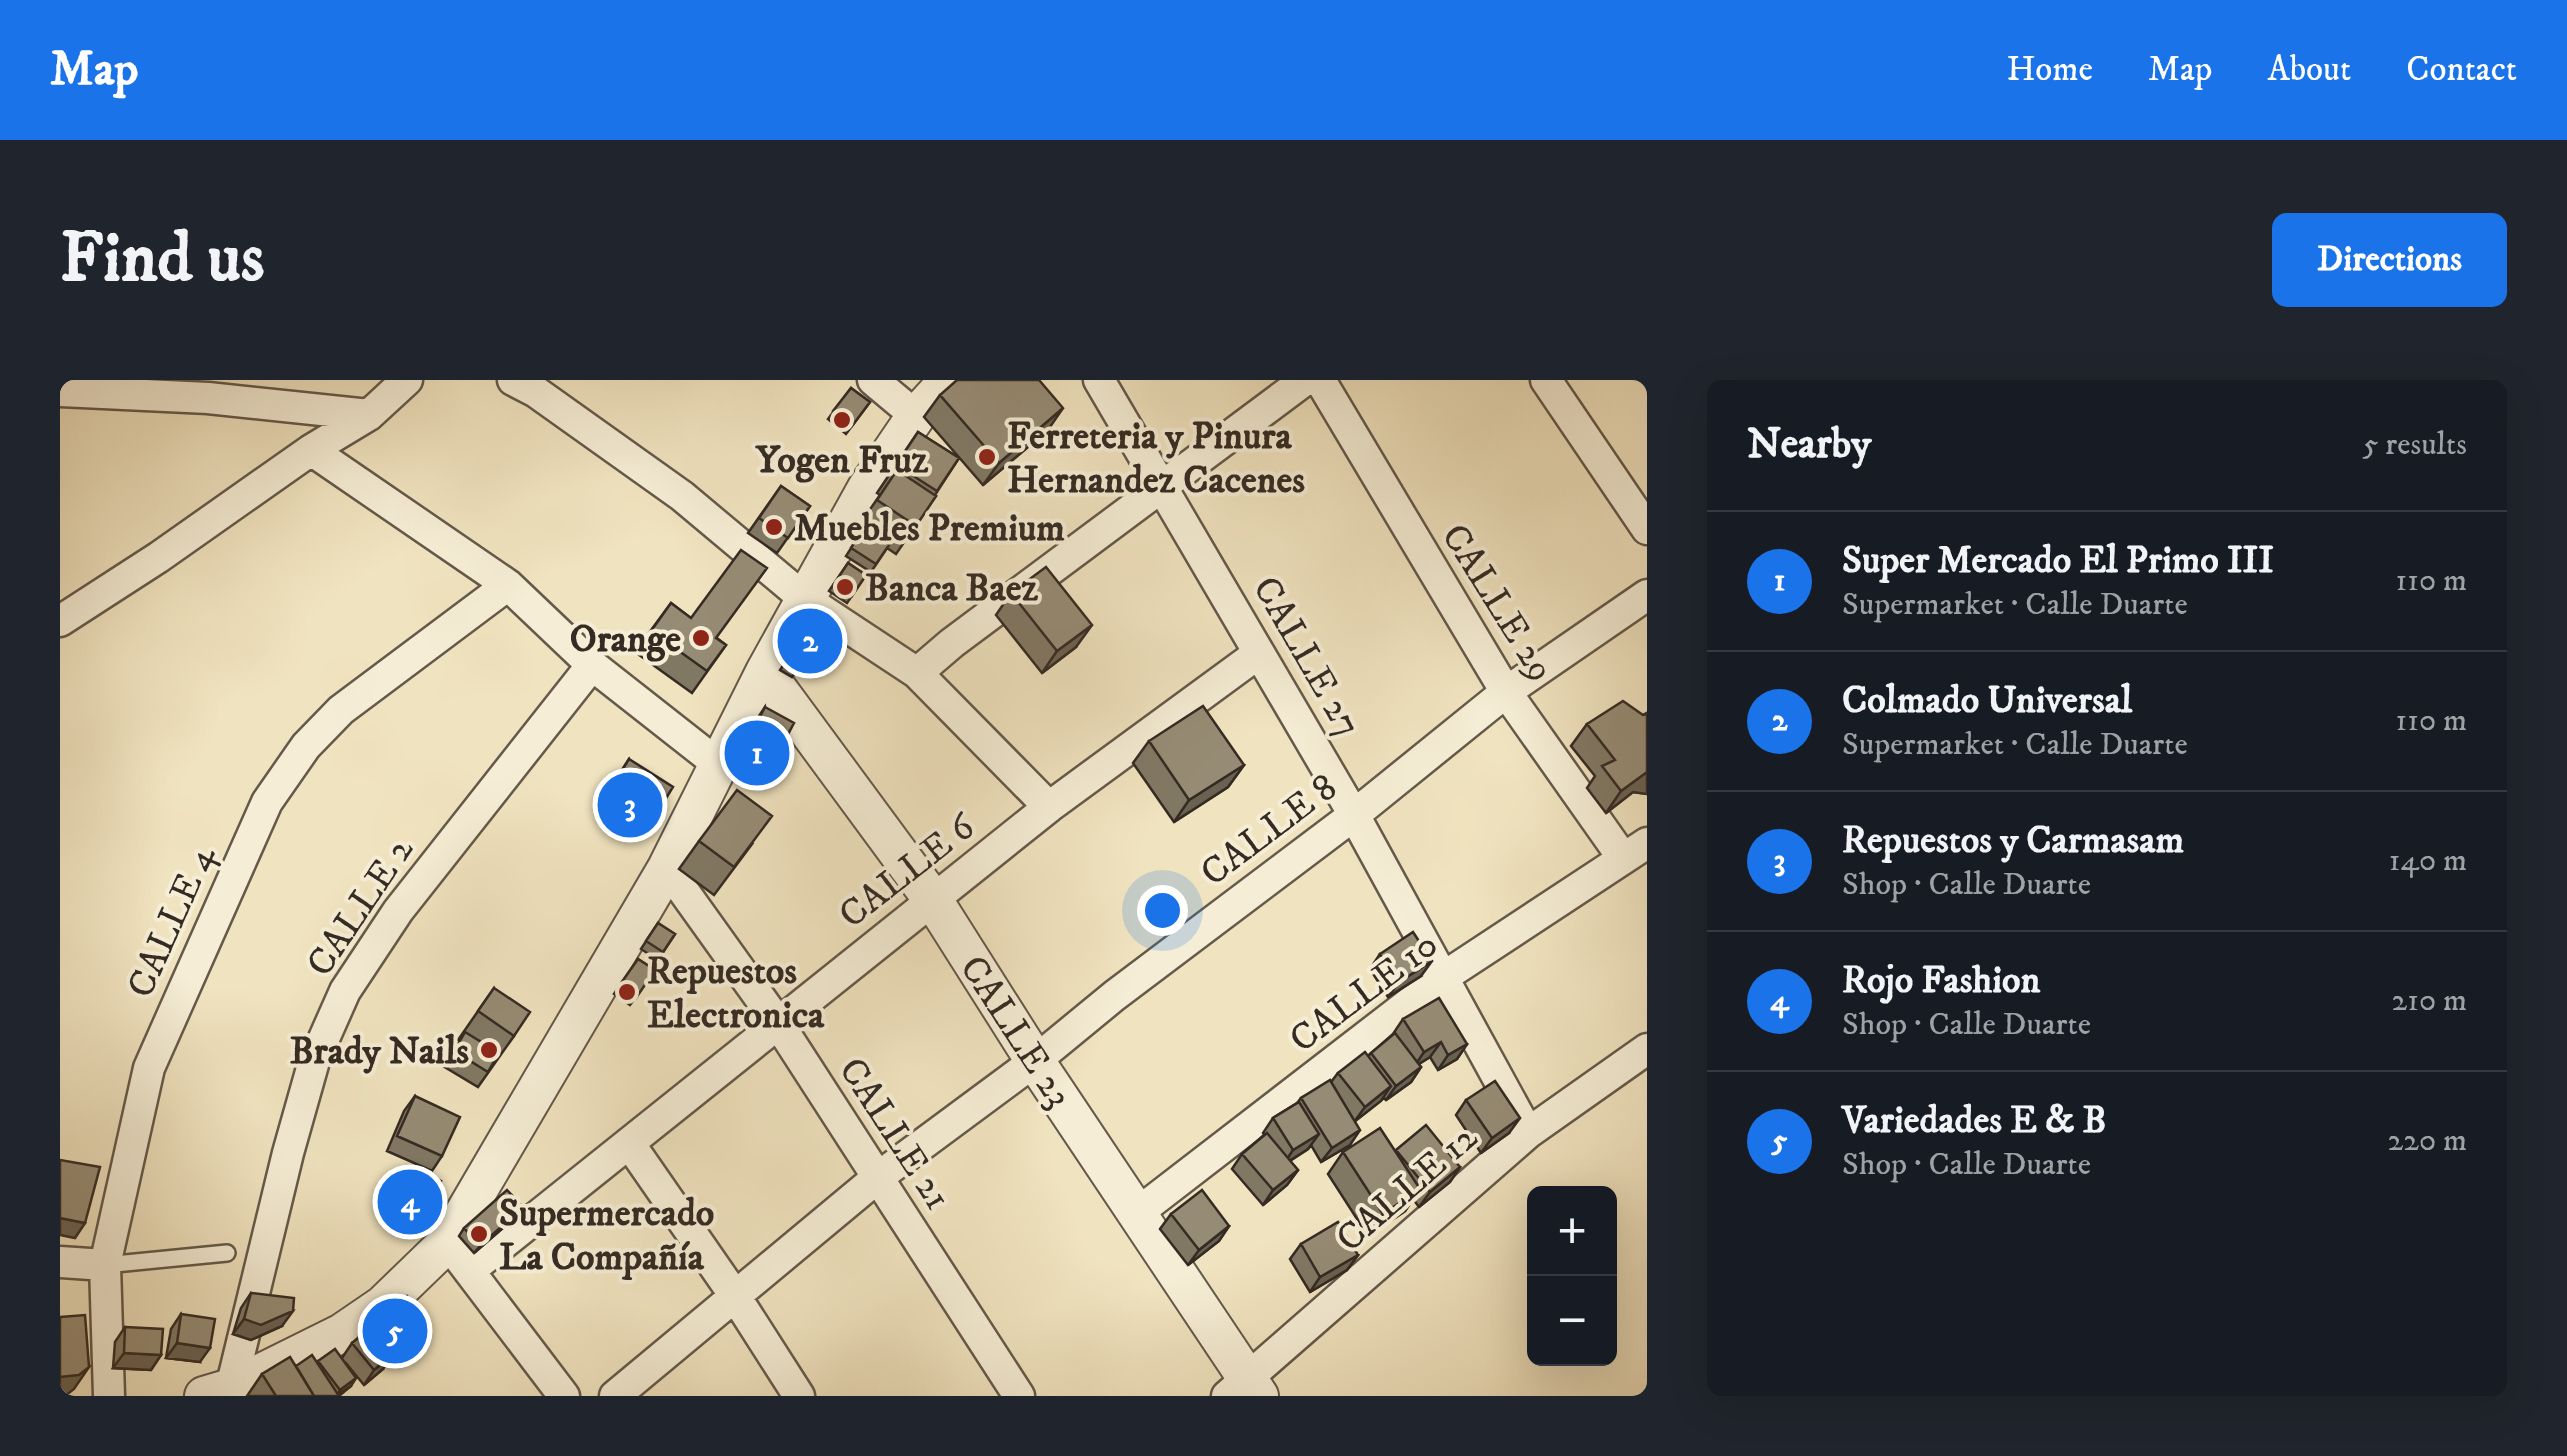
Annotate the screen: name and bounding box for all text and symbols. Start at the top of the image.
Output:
text: Map [50,40,138,100]
text: Home [2006,48,2093,92]
text: Map [2148,48,2212,92]
text: About [2267,48,2351,92]
text: Contact [2406,48,2517,92]
button: Directions [2272,213,2507,307]
text: Find us [60,216,264,304]
marker: Yogen Fruz [831,409,853,431]
place label: Ferreteria y Pinura Hernandez Cacenes [1007,413,1305,505]
text: Nearby [1747,419,1871,471]
text: 5 results [2363,425,2467,465]
place label: Yogen Fruz [755,437,929,485]
marker: Ferreteria y Pinura Hernandez Cacenes [976,446,998,468]
place label: Muebles Premium [794,505,1065,553]
street label: CALLE 29 [1430,515,1565,691]
marker: Muebles Premium [763,516,785,538]
text: Super Mercado El Primo III [1842,537,2274,585]
text: 1 [1774,561,1785,601]
text: 110 m [2395,561,2467,601]
place label: Banca Baez [865,565,1038,613]
street label: CALLE 27 [1241,568,1371,746]
marker: Banca Baez [834,576,856,598]
text: Supermarket · Calle Duarte [1842,585,2188,625]
pin: 2 [778,604,842,678]
place label: Orange [570,616,681,664]
marker: Orange [690,627,712,649]
text: Colmado Universal [1842,677,2132,725]
text: 2 [1772,701,1787,741]
text: 110 m [2395,701,2467,741]
pin: 1 [724,716,790,790]
text: Supermarket · Calle Duarte [1842,725,2188,765]
street label: CALLE 8 [1192,764,1347,897]
pin: 3 [598,768,662,842]
street label: CALLE 6 [830,803,986,939]
text: Repuestos y Carmasam [1842,817,2184,865]
street label: CALLE 2 [297,828,425,986]
street label: CALLE 4 [117,837,227,1005]
text: 3 [1774,841,1785,881]
text: 140 m [2389,841,2467,881]
text: Shop · Calle Duarte [1842,865,2091,905]
your location [1137,885,1188,936]
street label: CALLE 10 [1280,921,1448,1064]
street label: CALLE 23 [948,947,1082,1117]
place label: Repuestos Electronica [647,948,825,1040]
text: Rojo Fashion [1842,957,2040,1005]
marker: Repuestos Electronica [616,981,638,1003]
text: 4 [1770,981,1789,1021]
text: 210 m [2392,981,2467,1021]
text: Shop · Calle Duarte [1842,1005,2091,1045]
place label: Brady Nails [290,1028,469,1076]
marker: Brady Nails [478,1039,500,1061]
street label: CALLE 21 [827,1049,961,1219]
text: Variedades E & B [1842,1097,2107,1145]
street label: CALLE 12 [1327,1114,1488,1263]
text: 5 [1772,1121,1787,1161]
text: 220 m [2387,1121,2467,1161]
text: Shop · Calle Duarte [1842,1145,2091,1185]
pin: 4 [378,1164,442,1240]
map controls [1527,1186,1617,1366]
button: + [1527,1186,1617,1276]
place label: Supermercado La Compañía [499,1190,714,1282]
marker: Supermercado La Compañía [468,1223,490,1245]
button: − [1527,1276,1617,1366]
pin: 5 [362,1294,428,1368]

